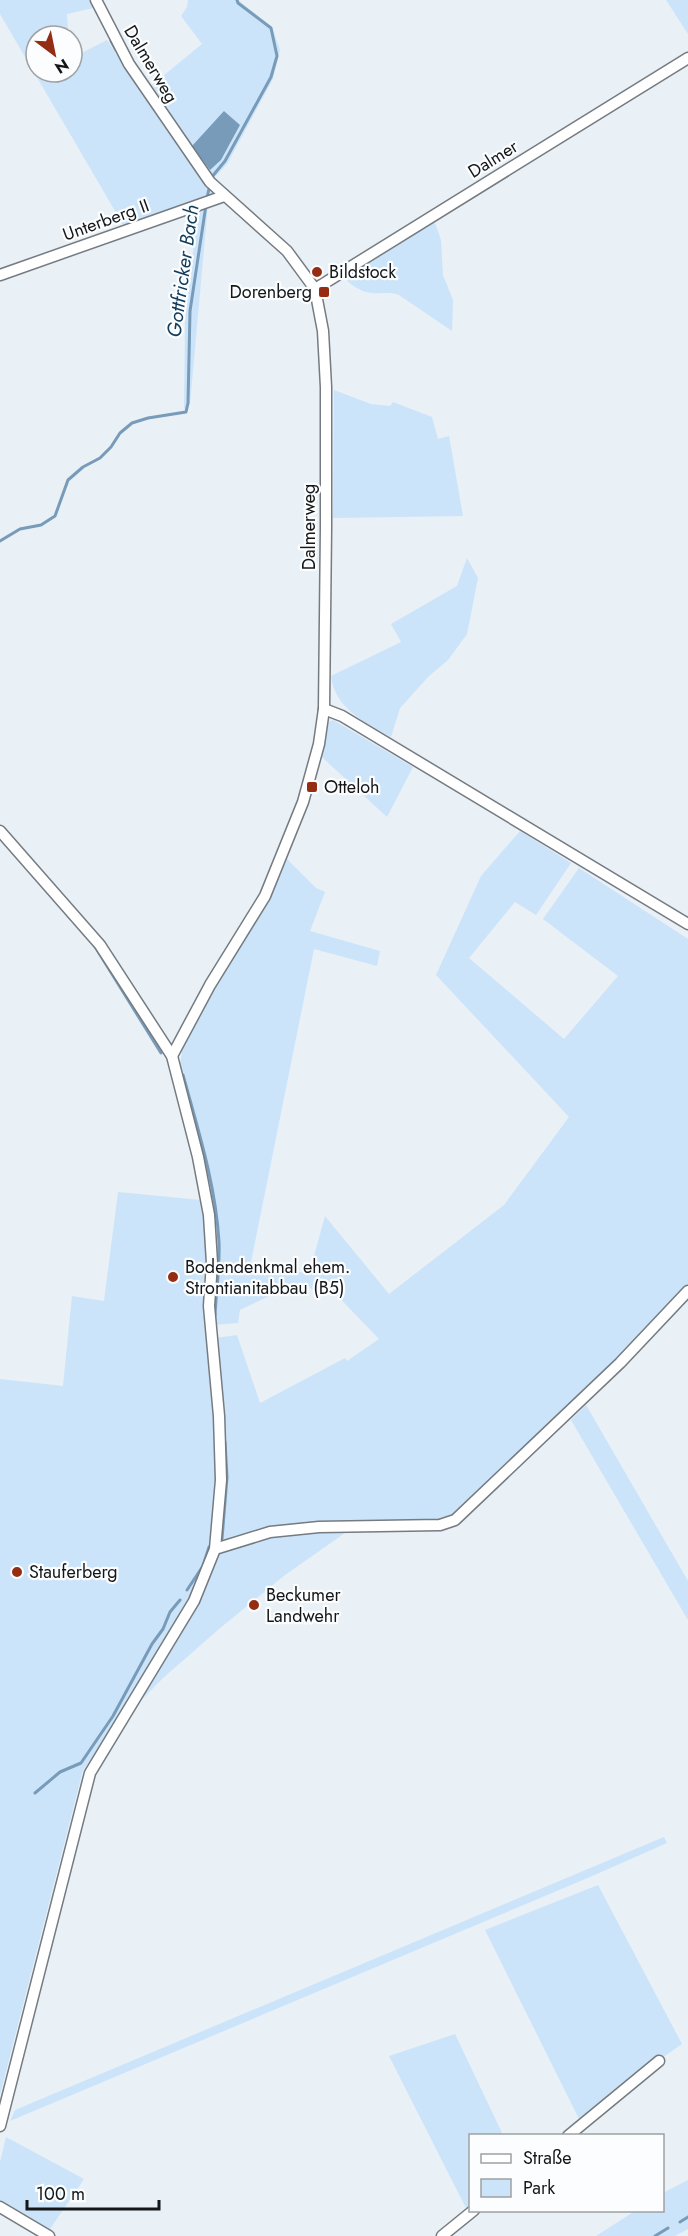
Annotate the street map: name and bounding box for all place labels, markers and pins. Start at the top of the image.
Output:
place label: Bildstock [329,259,396,285]
marker: Bildstock [310,265,324,279]
place label: Dorenberg [230,279,312,305]
marker: Dorenberg [317,285,331,299]
place label: Otteloh [324,774,380,800]
marker: Otteloh [305,780,319,794]
place label: Bodendenkmal ehem. Strontianitabbau (B5) [185,1254,350,1301]
marker: Bodendenkmal ehem. Strontianitabbau (B5) [166,1270,180,1284]
place label: Stauferberg [29,1559,118,1585]
marker: Stauferberg [10,1565,24,1579]
place label: Beckumer Landwehr [266,1582,341,1629]
marker: Beckumer Landwehr [247,1598,261,1612]

